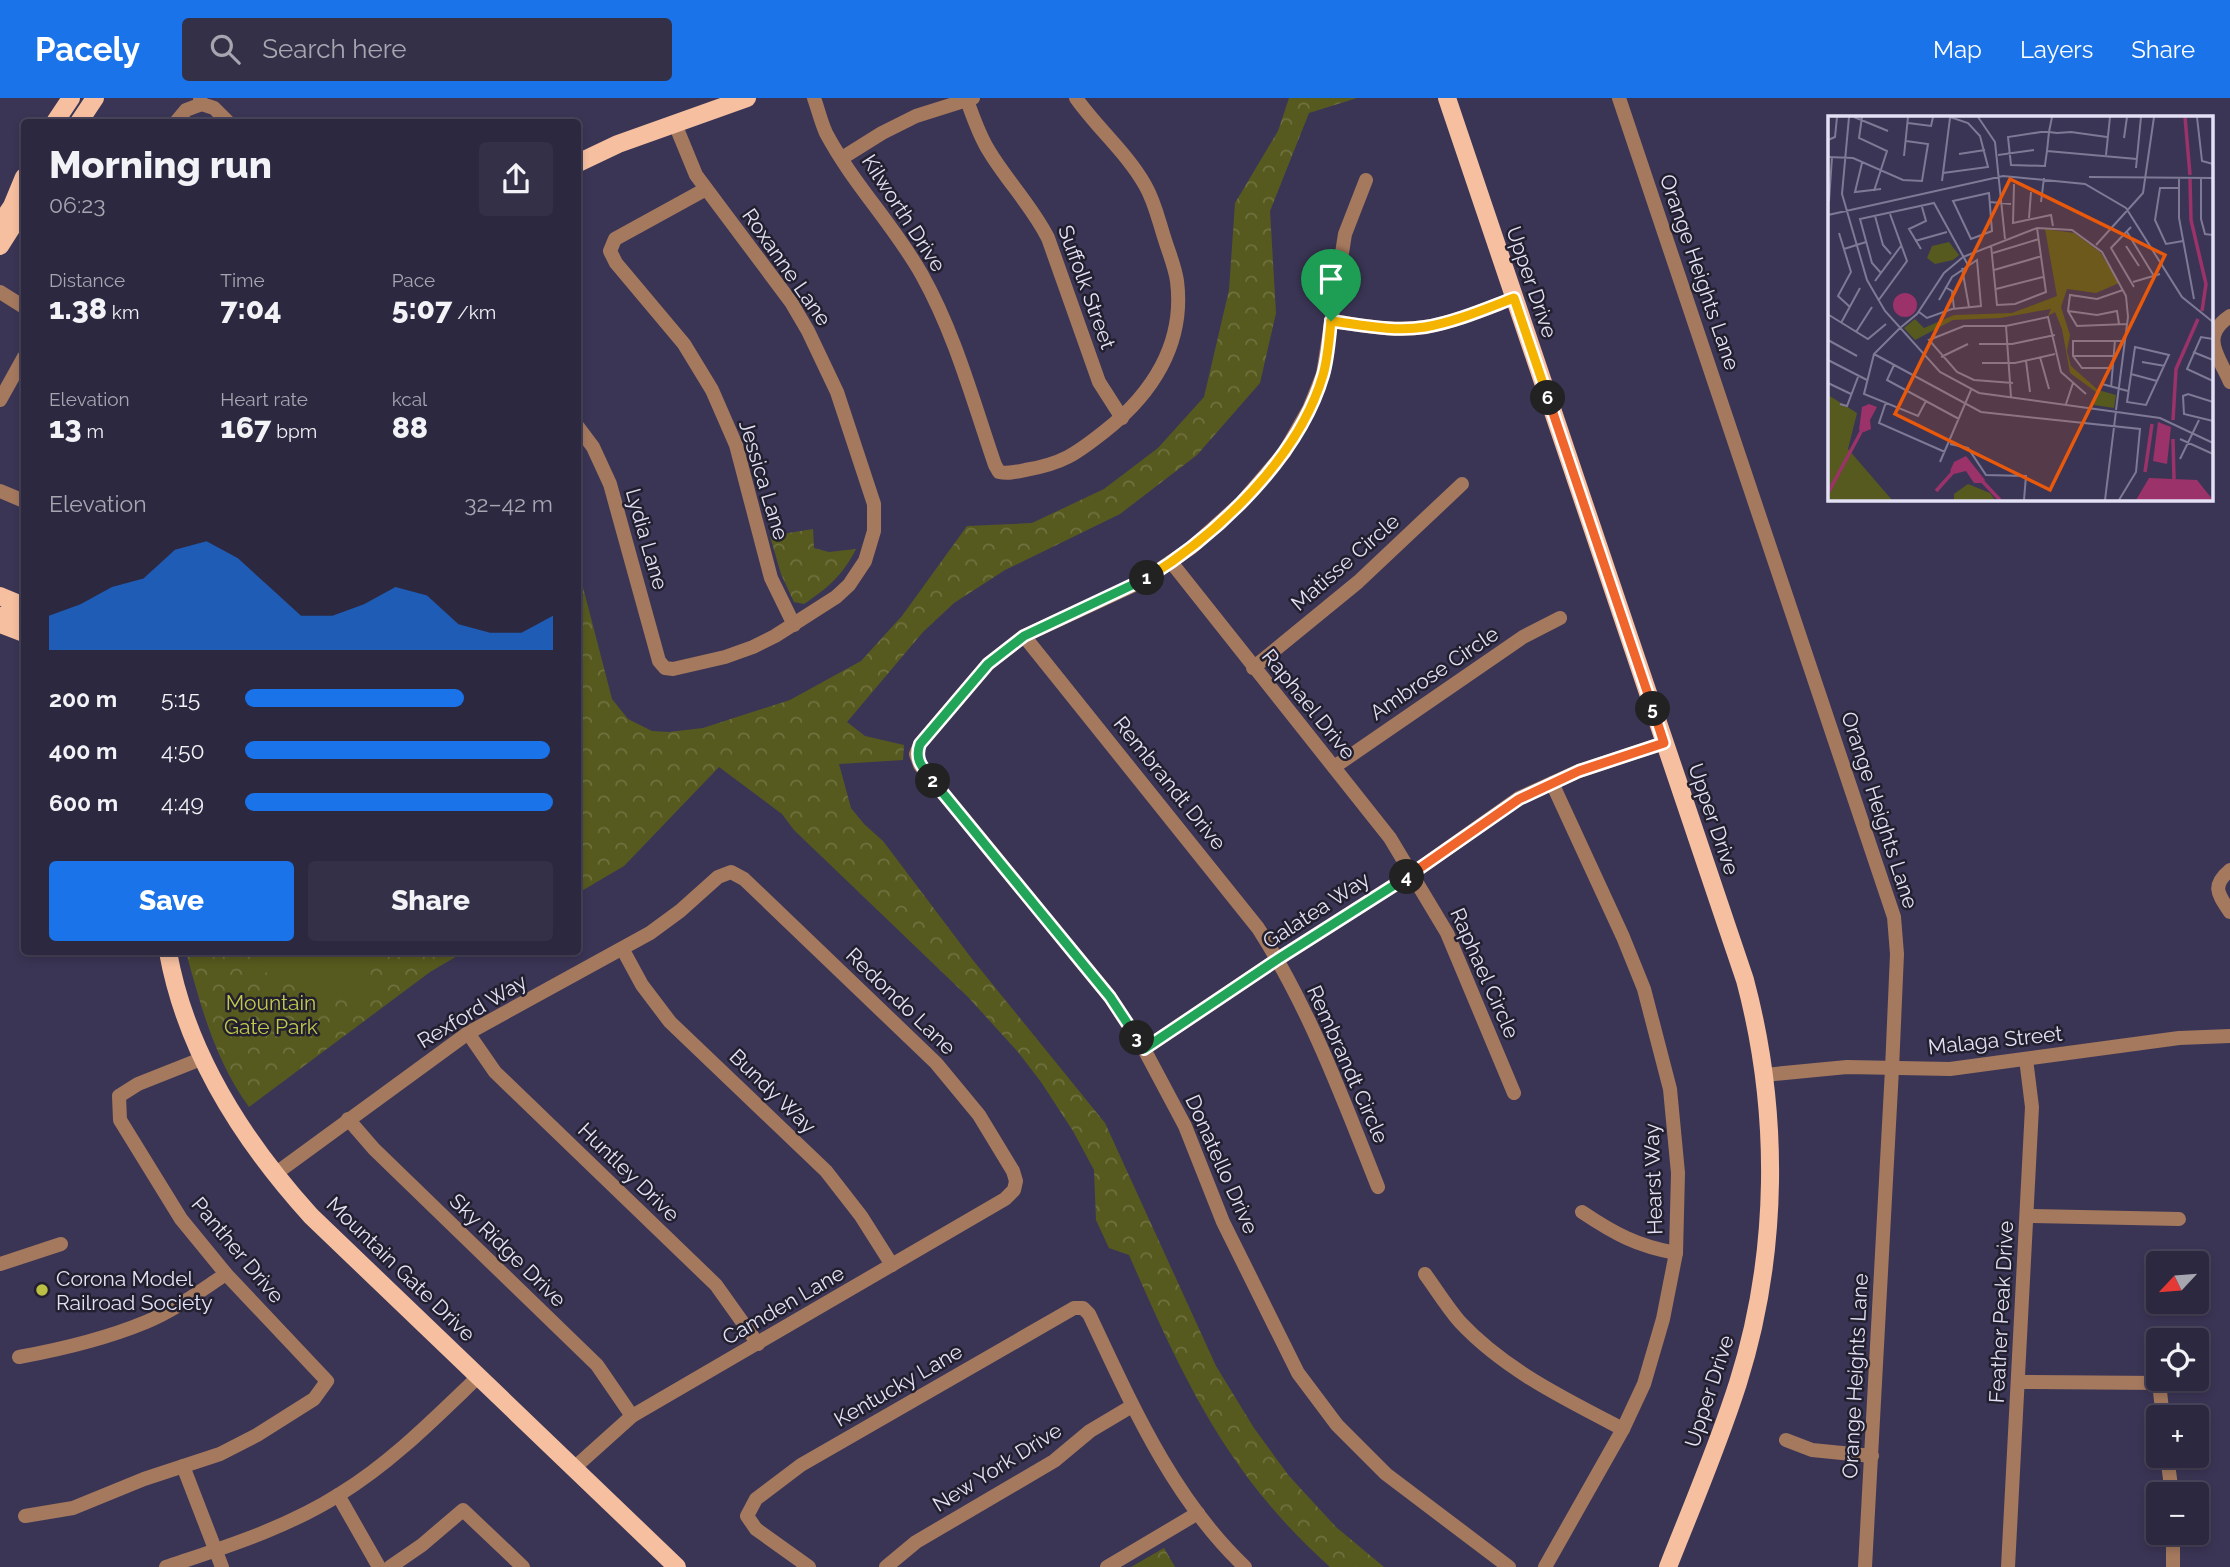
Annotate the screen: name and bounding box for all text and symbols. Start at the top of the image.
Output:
search box [182,18,672,81]
text: Pacely [35,30,140,69]
icon: search [206,30,244,68]
text: Search here [262,34,407,64]
text: Map [1933,35,1982,64]
text: Layers [2020,35,2093,64]
text: Share [2131,35,2195,64]
inset map [1828,116,2212,500]
text: Morning run [49,142,272,187]
button: share [479,142,553,216]
street label: Kilworth Drive [857,150,951,276]
street label: Orange Heights Lane [1655,171,1745,373]
text: 06:23 [49,191,106,218]
street label: Roxanne Lane [737,203,837,331]
street label: Suffolk Street [1053,222,1121,352]
street label: Upper Drive [1501,223,1563,341]
pin [1301,249,1361,321]
icon: arrive [1312,260,1350,298]
text: Distance [49,269,125,291]
text: Time [220,269,265,291]
text: Pace [392,269,435,291]
text: 1.38 [49,291,107,326]
text: 7:04 [220,291,282,326]
text: 5:07 [392,291,452,326]
text: km [107,301,139,323]
text: /km [452,301,496,323]
pin: 6 [1530,380,1566,416]
text: 6 [1542,386,1553,408]
text: Elevation [49,388,130,410]
text: Heart rate [220,388,308,410]
text: kcal [392,388,427,410]
text: 13 [49,410,82,445]
text: 167 [220,410,271,445]
text: 88 [392,410,428,445]
street label: Jessica Lane [734,417,794,543]
text: m [82,420,104,442]
text: bpm [271,420,317,442]
street label: Lydia Lane [621,485,673,593]
text: Elevation [49,490,147,517]
text: 32–42 m [464,490,553,517]
street label: Matisse Circle [1286,508,1404,616]
pin: 1 [1130,560,1164,596]
text: 1 [1142,566,1151,588]
street label: Ambrose Circle [1365,621,1503,725]
street label: Raphael Drive [1257,644,1361,764]
text: 200 m [49,685,117,712]
text: 5:15 [161,685,200,712]
pin: 5 [1636,692,1670,726]
text: 5 [1647,697,1658,719]
street label: Orange Heights Lane [1836,708,1924,912]
street label: Rembrandt Drive [1109,711,1231,855]
text: 400 m [49,737,117,764]
text: 4:50 [161,737,205,764]
street label: Upper Drive [1683,760,1745,878]
pin: 2 [916,764,950,798]
text: 2 [927,769,938,791]
text: 600 m [49,789,118,816]
text: 4:49 [161,789,204,816]
pin: 4 [1390,860,1424,894]
button: Save [49,861,294,941]
button: Share [308,861,553,941]
text: 4 [1401,865,1412,887]
street label: Galatea Way [1258,866,1374,954]
street label: Raphael Circle [1445,904,1525,1042]
street label: Redondo Lane [841,942,961,1060]
street label: Rexford Way [413,969,531,1053]
street label: Rembrandt Circle [1302,981,1394,1147]
park label: Mountain Gate Park [224,990,318,1039]
pin: 3 [1120,1020,1154,1056]
street label: Malaga Street [1927,1021,2063,1059]
text: 3 [1131,1026,1142,1048]
street label: Bundy Way [725,1044,821,1138]
street label: Donatello Drive [1180,1091,1264,1237]
street label: Huntley Drive [573,1117,685,1227]
street label: Hearst Way [1639,1123,1667,1235]
street label: Sky Ridge Drive [445,1188,571,1312]
street label: Panther Drive [186,1192,290,1308]
street label: Mountain Gate Drive [321,1192,481,1346]
street label: Feather Peak Drive [1984,1220,2018,1404]
north arrow [2146,1251,2208,1314]
map controls [2146,1251,2209,1545]
street label: Camden Lane [718,1260,848,1350]
place label: Corona Model Railroad Society [56,1266,213,1315]
street label: Orange Heights Lane [1837,1273,1873,1479]
marker: Corona Model Railroad Society [34,1282,50,1298]
button: locate [2146,1328,2209,1391]
street label: Upper Drive [1679,1332,1739,1450]
street label: Kentucky Lane [829,1338,967,1432]
button: + [2146,1405,2209,1468]
street label: New York Drive [928,1417,1066,1517]
button: − [2146,1482,2209,1545]

